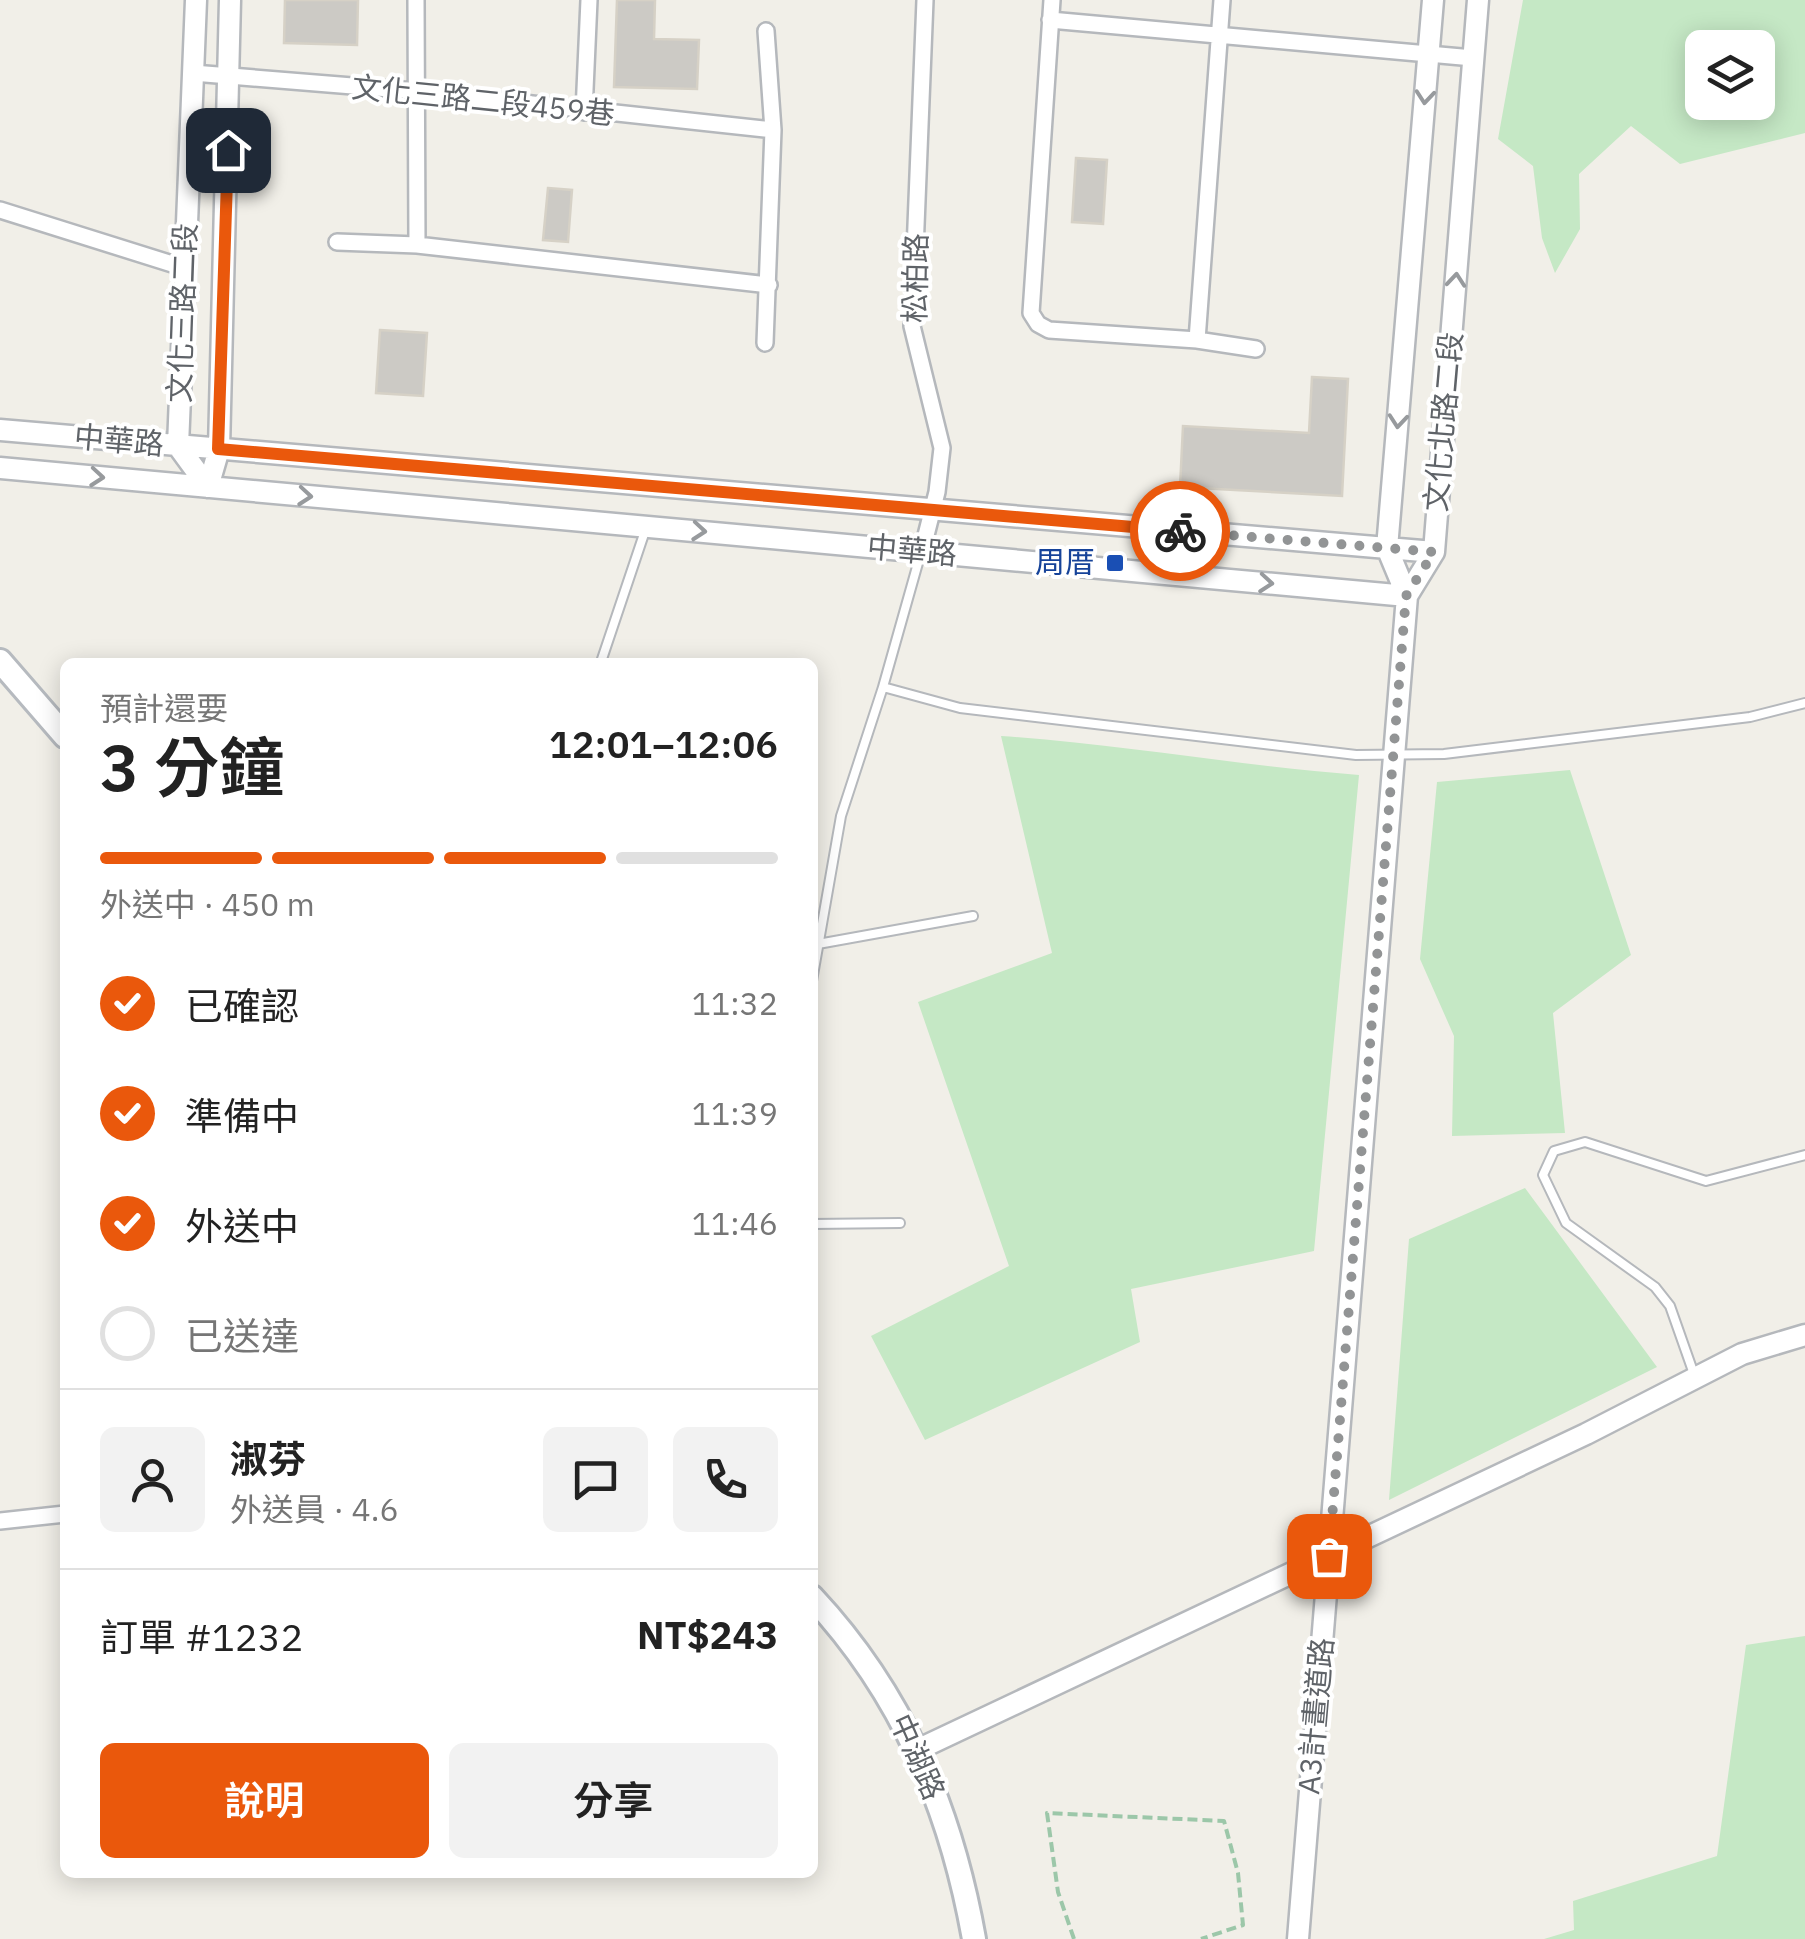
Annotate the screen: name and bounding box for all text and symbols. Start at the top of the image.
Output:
map controls [1685,30,1775,120]
button: layers [1685,30,1775,120]
street label: 文化三路二段459巷 [350,66,616,133]
one-way arrow [1414,90,1436,106]
pin [186,108,271,193]
icon: home [201,123,256,178]
street label: 文化三路二段 [159,222,204,404]
street label: 松柏路 [894,233,935,323]
one-way arrow [1444,272,1466,288]
street label: 文化北路二段 [1415,331,1470,513]
one-way arrow [1387,414,1409,430]
street label: 中華路 [73,416,166,463]
one-way arrow [90,466,106,488]
courier [1130,481,1230,581]
one-way arrow [298,485,314,506]
icon: bike [1153,504,1208,559]
one-way arrow [691,520,707,542]
street label: 中華路 [866,526,959,573]
place label: 周厝 [1035,542,1095,581]
marker: 周厝 [1104,552,1126,574]
one-way arrow [1259,572,1275,593]
text: 預計還要 [100,687,228,729]
text: 12:01–12:06 [549,719,778,768]
text: 3 分鐘 [100,724,284,809]
text: 外送中 · 450 m [100,883,315,925]
icon: check [100,976,155,1031]
text: 已確認 [185,981,299,1030]
text: 11:32 [692,982,778,1024]
icon: check [100,1086,155,1141]
text: 準備中 [185,1091,299,1140]
text: 11:39 [692,1092,778,1134]
icon: check [100,1196,155,1251]
text: 外送中 [185,1201,299,1250]
text: 11:46 [692,1202,778,1244]
text: 已送達 [185,1311,299,1360]
button: person [100,1427,205,1532]
button: chat [543,1427,648,1532]
button: phone [673,1427,778,1532]
text: 淑芬 [230,1434,306,1483]
text: 外送員 · 4.6 [230,1488,399,1530]
pin [1287,1514,1372,1599]
icon: bag [1302,1529,1357,1584]
text: NT$243 [637,1610,778,1659]
text: 訂單 #1232 [100,1612,303,1661]
street label: A3計畫道路 [1288,1636,1341,1796]
street label: 中湖路 [882,1707,954,1805]
button: 說明 [100,1743,429,1858]
button: 分享 [449,1743,778,1858]

